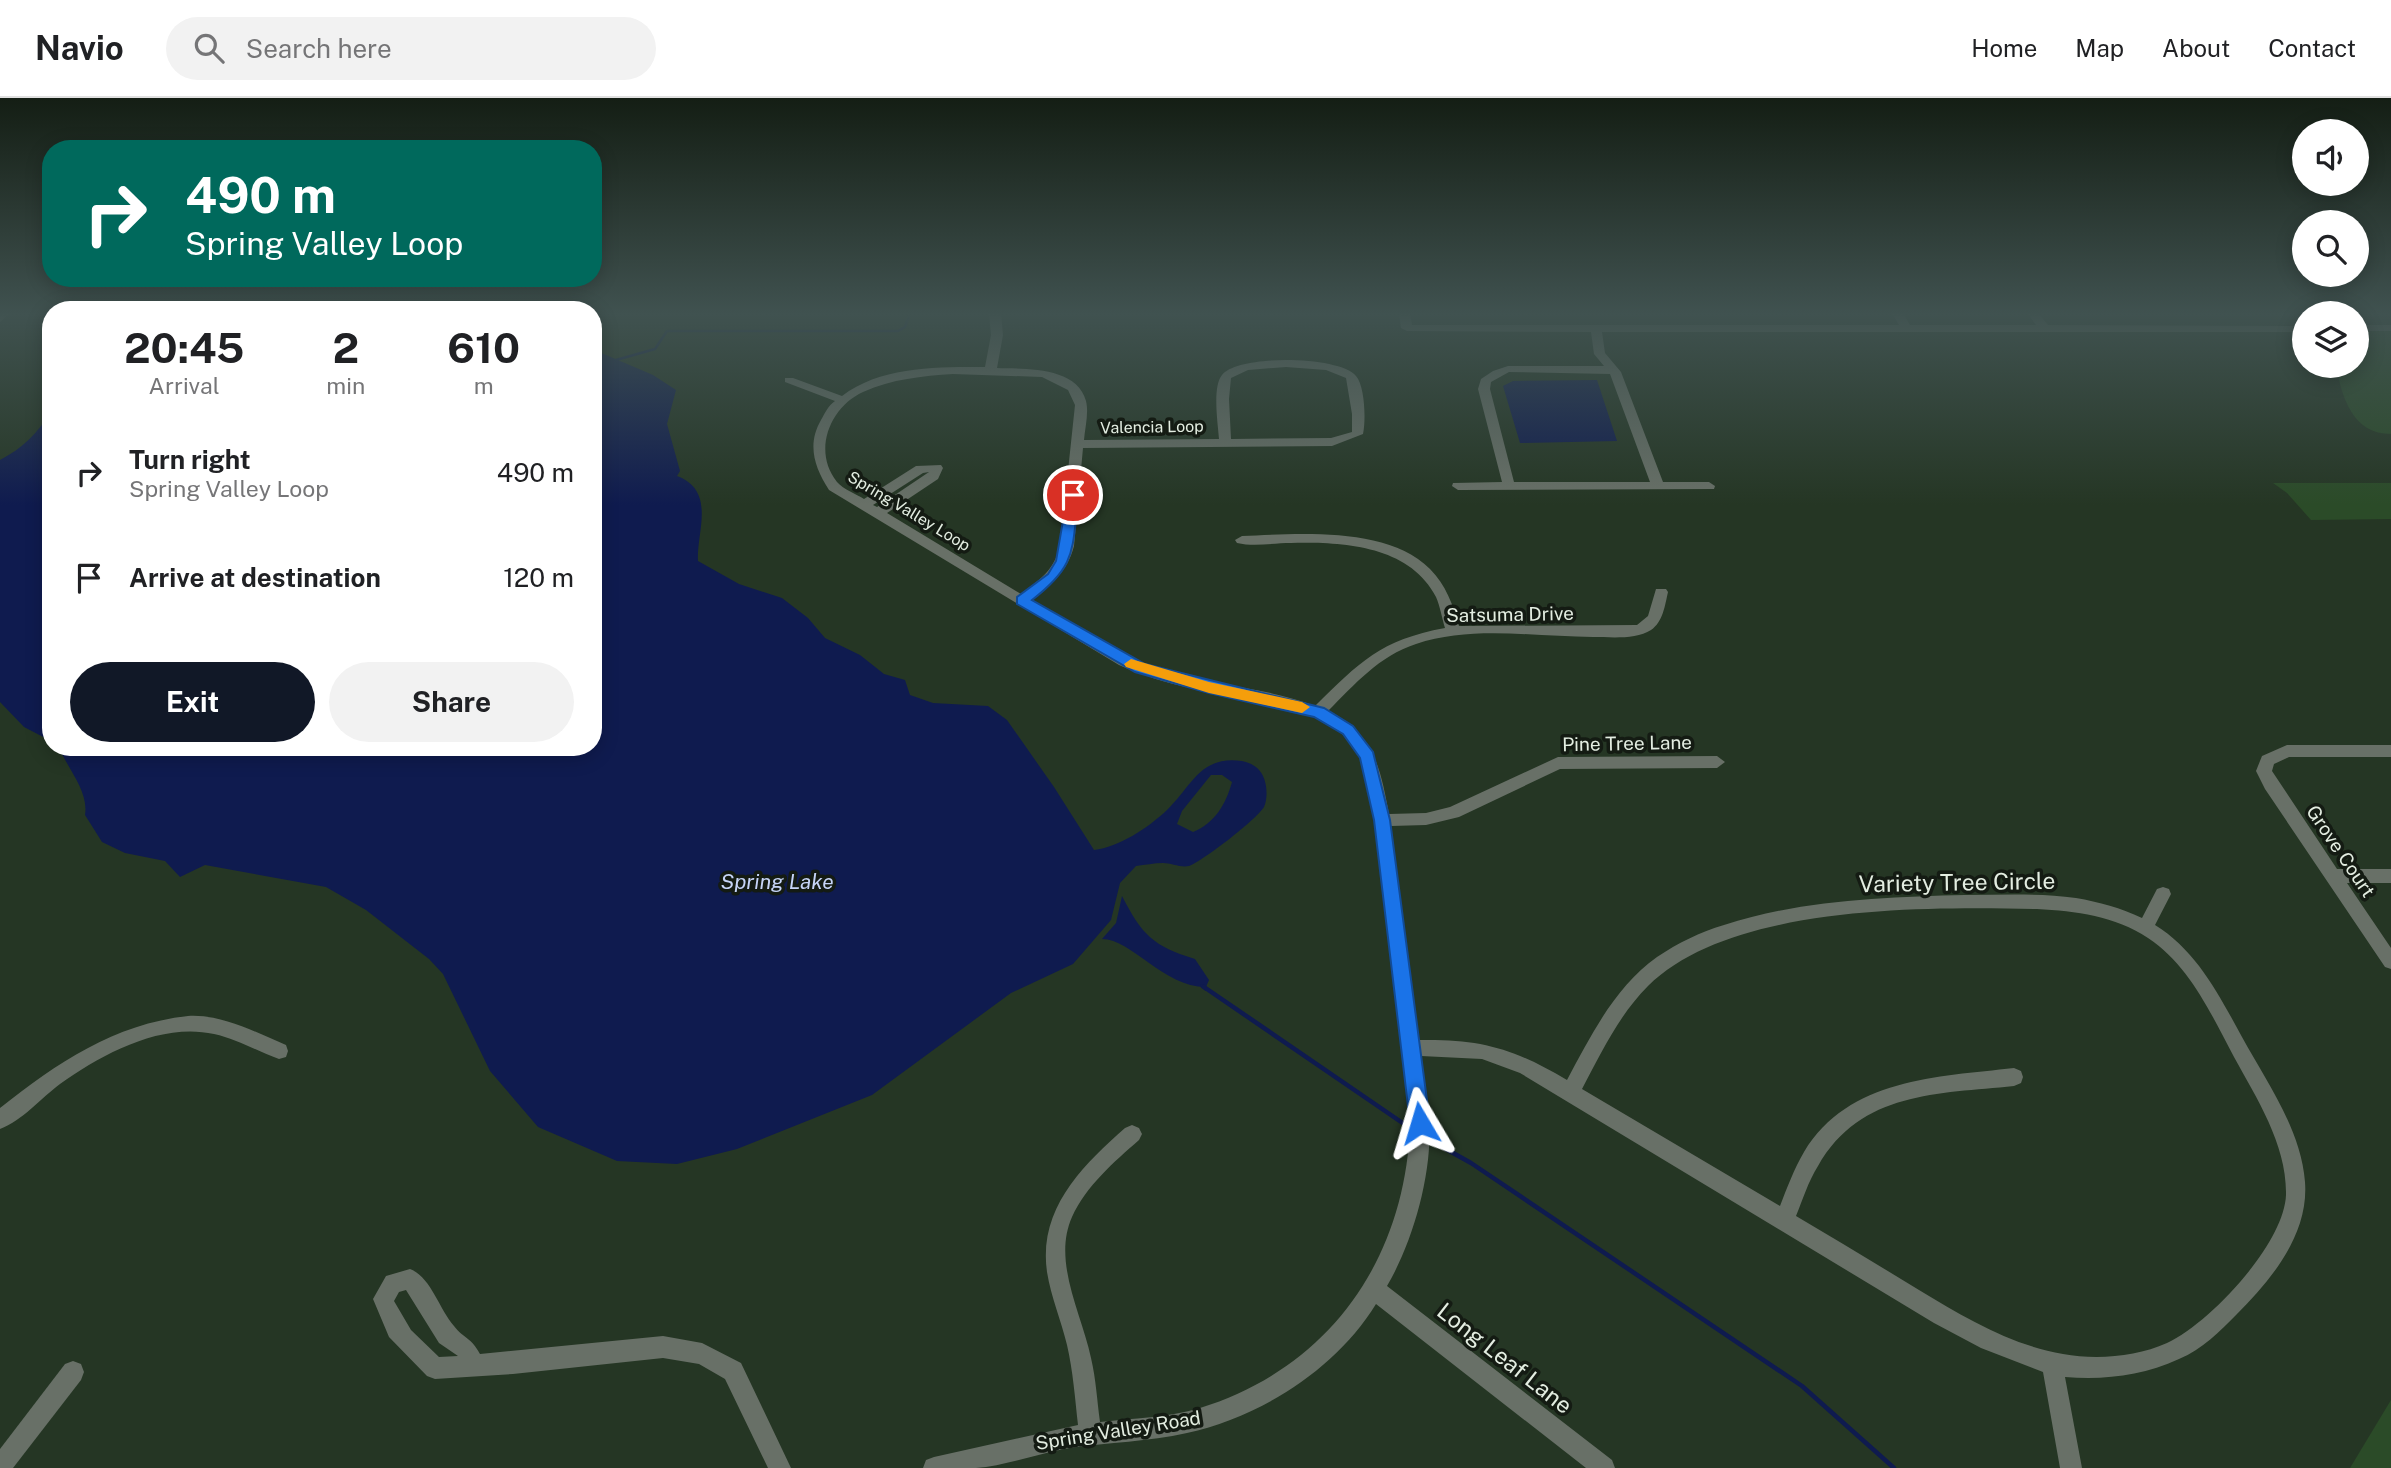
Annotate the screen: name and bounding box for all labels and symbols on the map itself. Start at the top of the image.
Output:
street label: Valencia Loop [1100,417,1204,437]
pin [1043,465,1103,525]
street label: Spring Valley Loop [844,467,974,555]
street label: Satsuma Drive [1446,602,1574,626]
street label: Pine Tree Lane [1562,731,1692,755]
street label: Grove Court [2302,801,2380,901]
street label: Variety Tree Circle [1858,867,2056,897]
water label: Spring Lake [720,869,834,894]
position arrow [1383,1086,1457,1160]
street label: Long Leaf Lane [1432,1297,1578,1419]
street label: Spring Valley Road [1034,1406,1202,1454]

